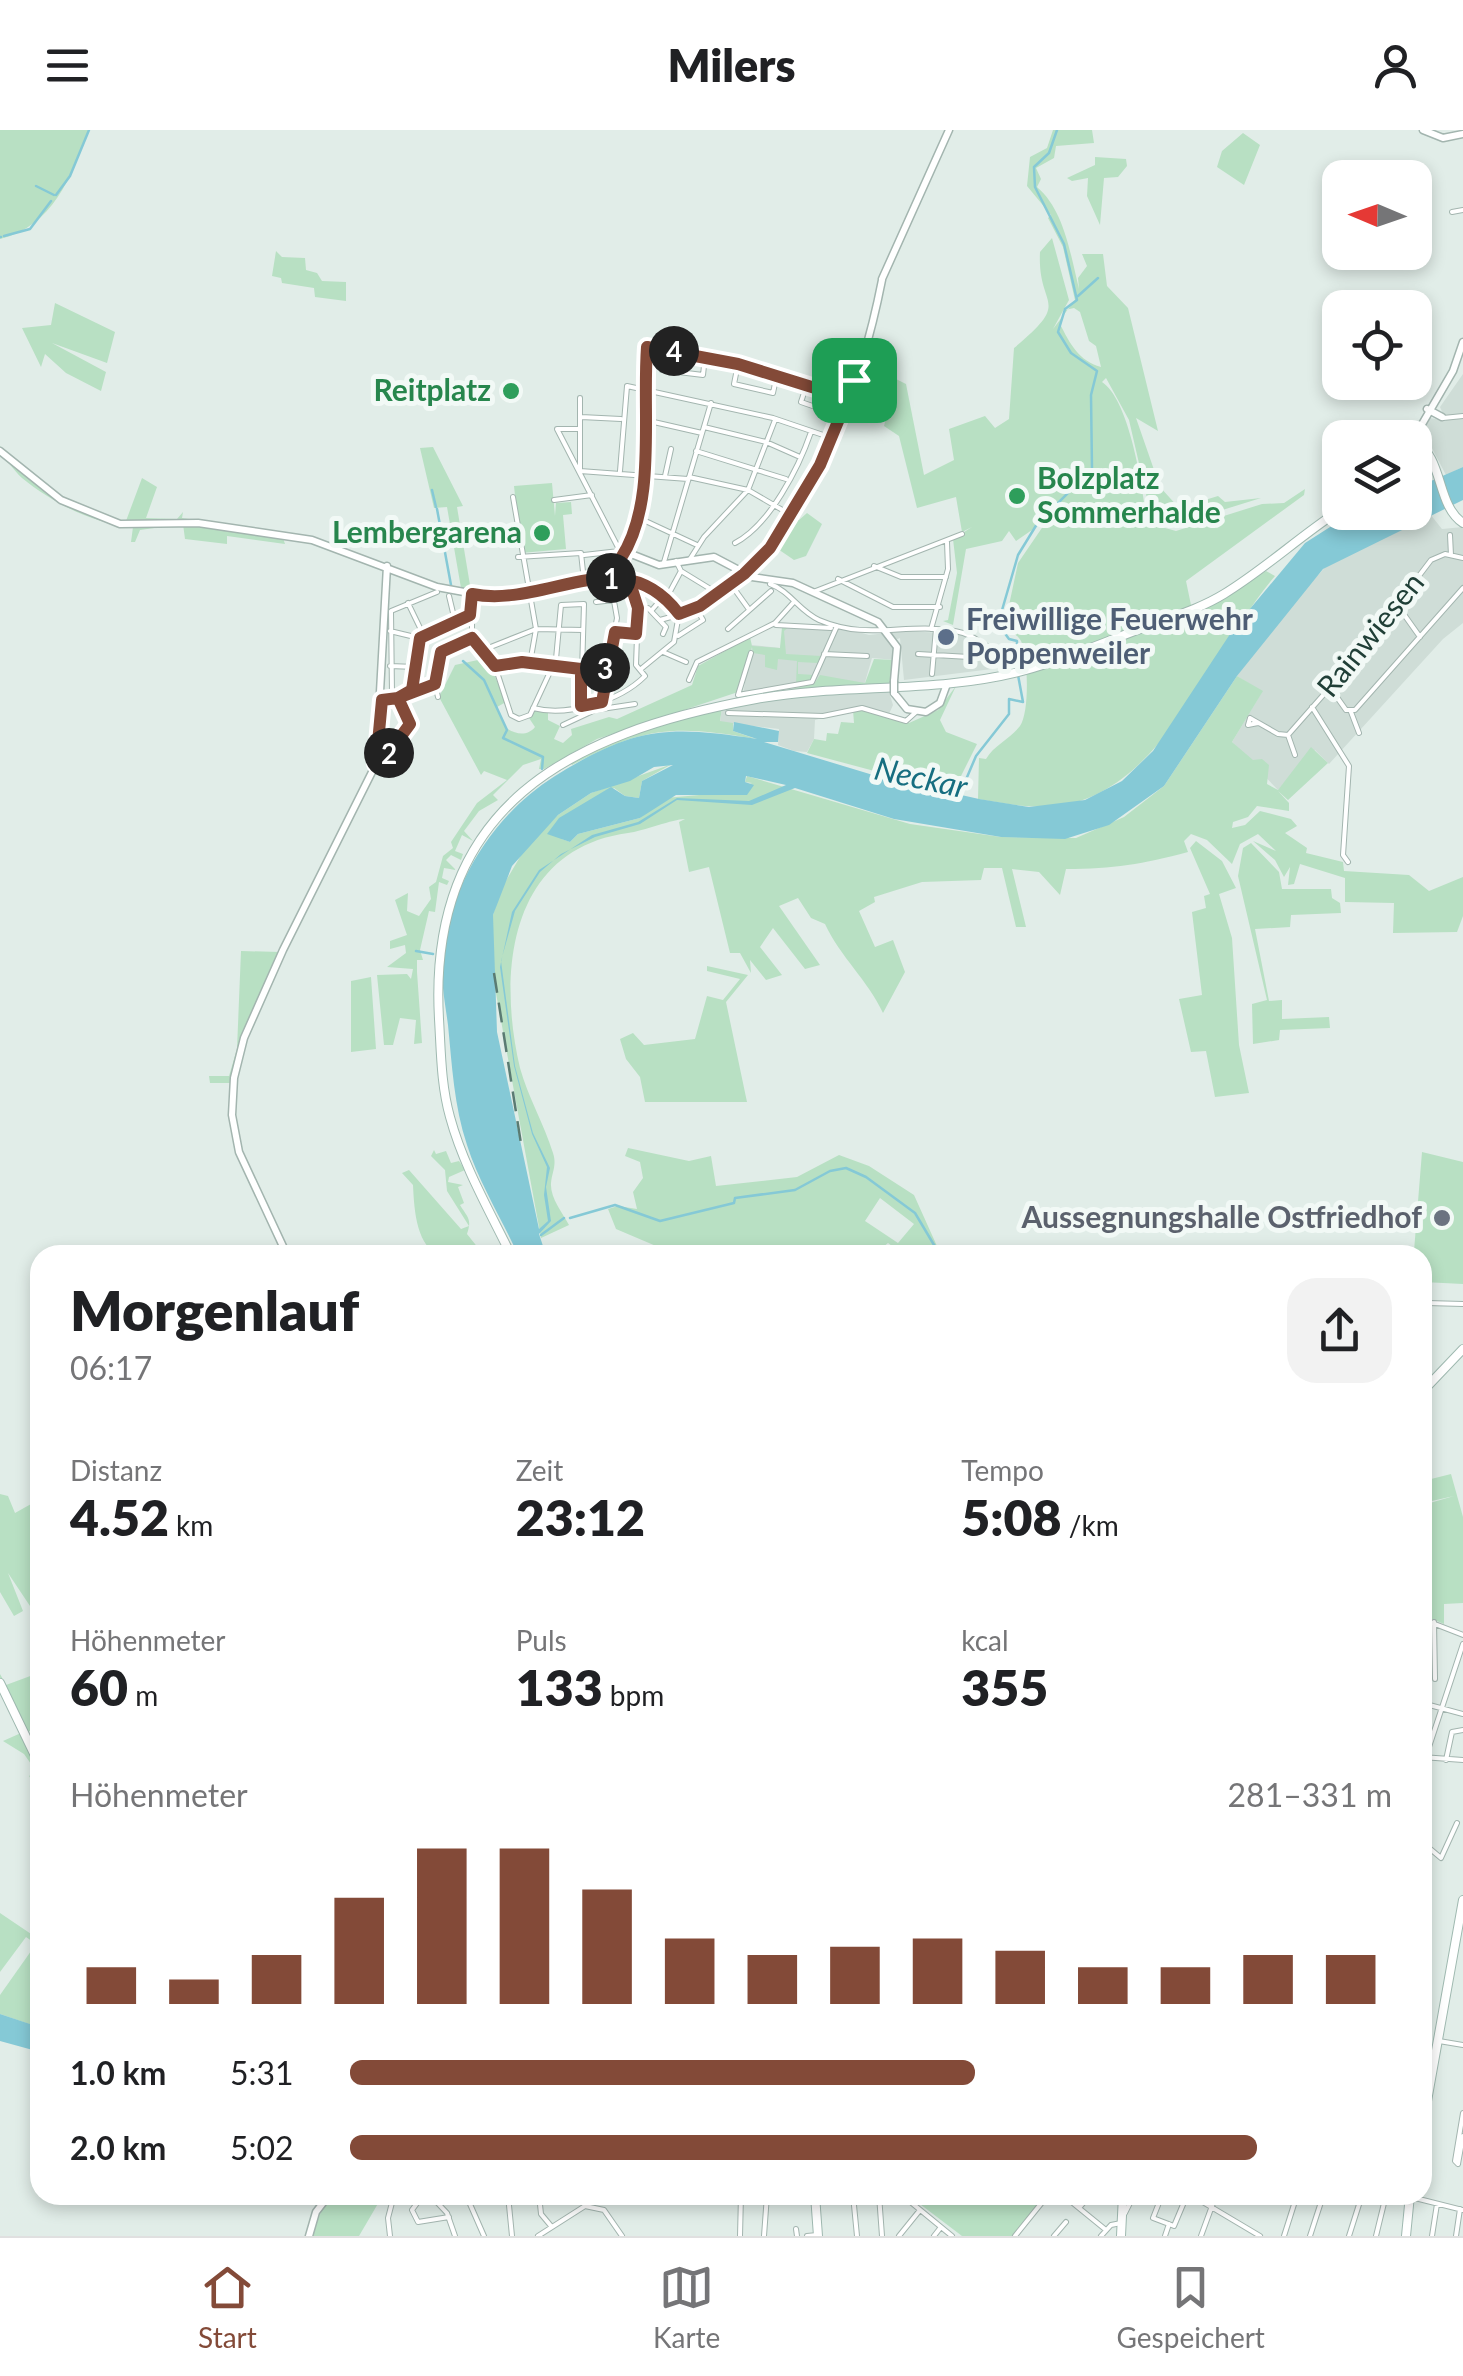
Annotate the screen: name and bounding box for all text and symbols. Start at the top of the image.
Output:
icon: menu [40,38,95,93]
text: Milers [667,38,796,92]
icon: person [1368,38,1423,93]
north arrow [1322,160,1432,270]
map controls [1322,160,1432,530]
button: locate [1322,290,1432,400]
pin: 4 [649,326,699,376]
text: 4 [666,334,682,368]
pin [812,338,897,423]
icon: arrive [827,353,882,408]
place label: Reitplatz [373,371,491,407]
marker: Reitplatz [500,380,522,402]
button: layers [1322,420,1432,530]
place label: Bolzplatz Sommerhalde [1037,459,1221,529]
marker: Bolzplatz Sommerhalde [1006,485,1028,507]
place label: Lembergarena [332,513,522,549]
marker: Lembergarena [531,522,553,544]
pin: 1 [586,553,636,603]
text: 1 [603,561,619,595]
street label: Rainwiesen [1308,564,1430,703]
place label: Freiwillige Feuerwehr Poppenweiler [966,600,1254,670]
marker: Freiwillige Feuerwehr Poppenweiler [935,626,957,648]
pin: 3 [580,643,630,693]
text: 3 [597,651,613,685]
pin: 2 [364,728,414,778]
text: 2 [381,736,397,770]
water label: Neckar [871,748,972,806]
place label: Aussegnungshalle Ostfriedhof [1021,1198,1422,1234]
marker: Aussegnungshalle Ostfriedhof [1431,1207,1453,1229]
text: Morgenlauf [70,1277,359,1343]
button: share [1287,1278,1392,1383]
text: 06:17 [70,1348,152,1387]
text: Distanz [70,1453,162,1487]
text: Zeit [516,1453,563,1487]
text: Tempo [961,1453,1044,1487]
text: 4.52 [70,1487,169,1547]
text: 23:12 [516,1487,645,1547]
text: 5:08 [961,1487,1062,1547]
text: km [169,1508,213,1542]
text: /km [1062,1508,1119,1542]
text: Höhenmeter [70,1623,226,1657]
text: Puls [516,1623,567,1657]
text: kcal [961,1623,1009,1657]
text: 60 [70,1657,128,1717]
text: 133 [516,1657,603,1717]
text: 355 [961,1657,1048,1717]
text: m [128,1678,158,1712]
text: bpm [603,1678,664,1712]
text: Höhenmeter [70,1775,248,1814]
text: 281–331 m [1228,1775,1392,1814]
text: 1.0 km [70,2053,166,2092]
text: 5:31 [230,2053,294,2092]
text: 2.0 km [70,2128,166,2167]
text: 5:02 [230,2128,294,2167]
tab: Start [198,2260,257,2354]
tab: Karte [653,2260,720,2354]
tab: Gespeichert [1117,2260,1265,2354]

